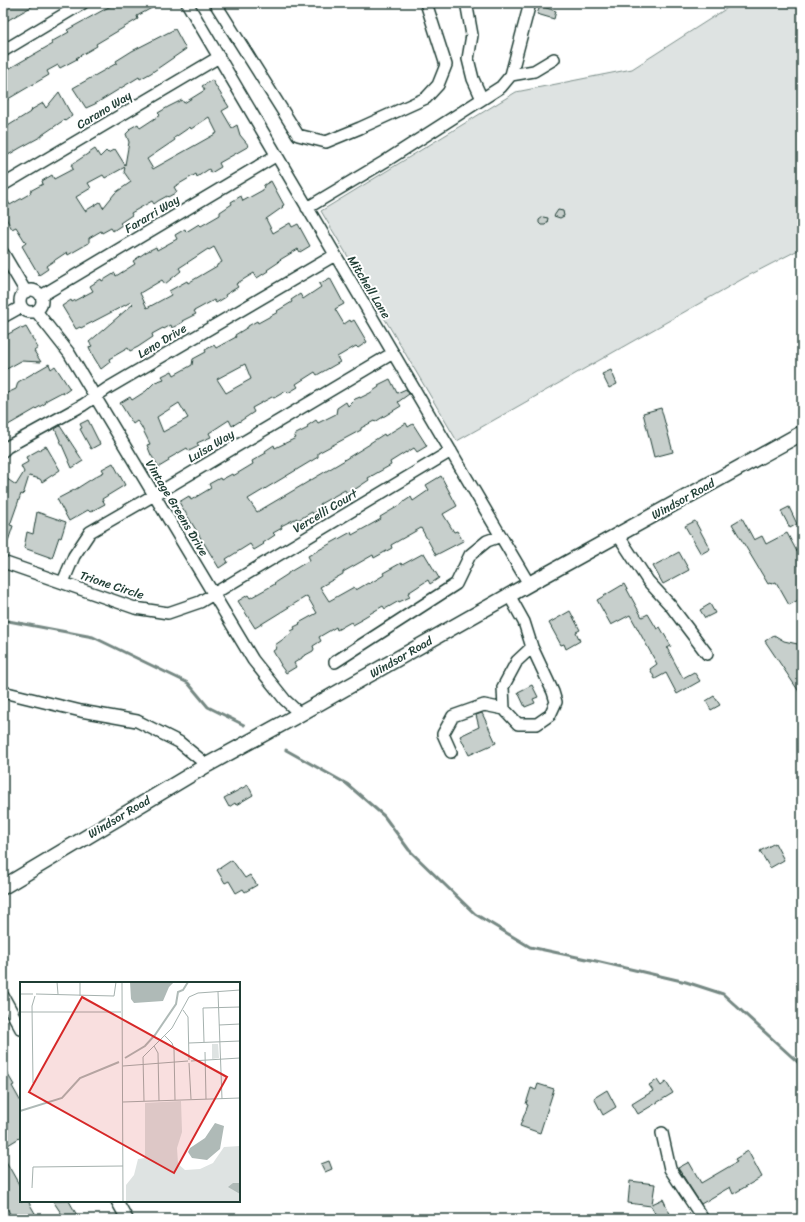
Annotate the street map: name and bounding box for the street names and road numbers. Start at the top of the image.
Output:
street label: Carano Way [72,84,137,135]
street label: Fararri Way [120,188,185,239]
street label: Mitchell Lane [341,251,397,323]
street label: Leno Drive [133,318,191,364]
street label: Luisa Way [183,423,239,469]
street label: Vintage Greens Drive [139,455,215,561]
street label: Windsor Road [647,472,720,526]
street label: Vercelli Court [288,482,363,539]
street label: Trione Circle [77,564,147,606]
street label: Windsor Road [365,630,437,684]
street label: Windsor Road [83,789,155,844]

